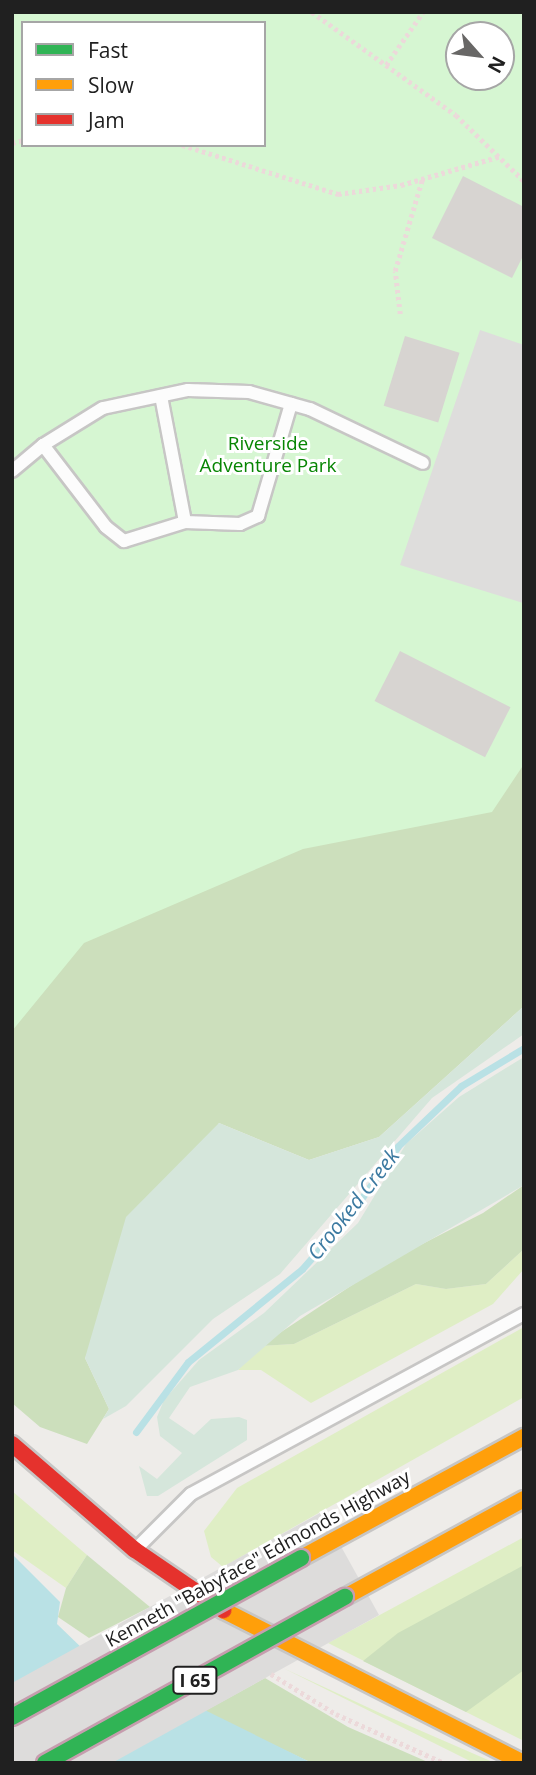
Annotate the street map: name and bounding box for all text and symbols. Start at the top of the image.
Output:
legend [21,21,266,147]
north arrow [445,21,515,91]
text: Fast [88,36,128,64]
text: N [482,52,512,78]
text: Slow [88,71,134,99]
text: Jam [88,106,125,134]
park label: Riverside Adventure Park [200,433,336,477]
water label: Crooked Creek [302,1143,404,1265]
street label: Kenneth "Babyface" Edmonds Highway [102,1466,414,1652]
road number: I 65 [172,1666,218,1694]

